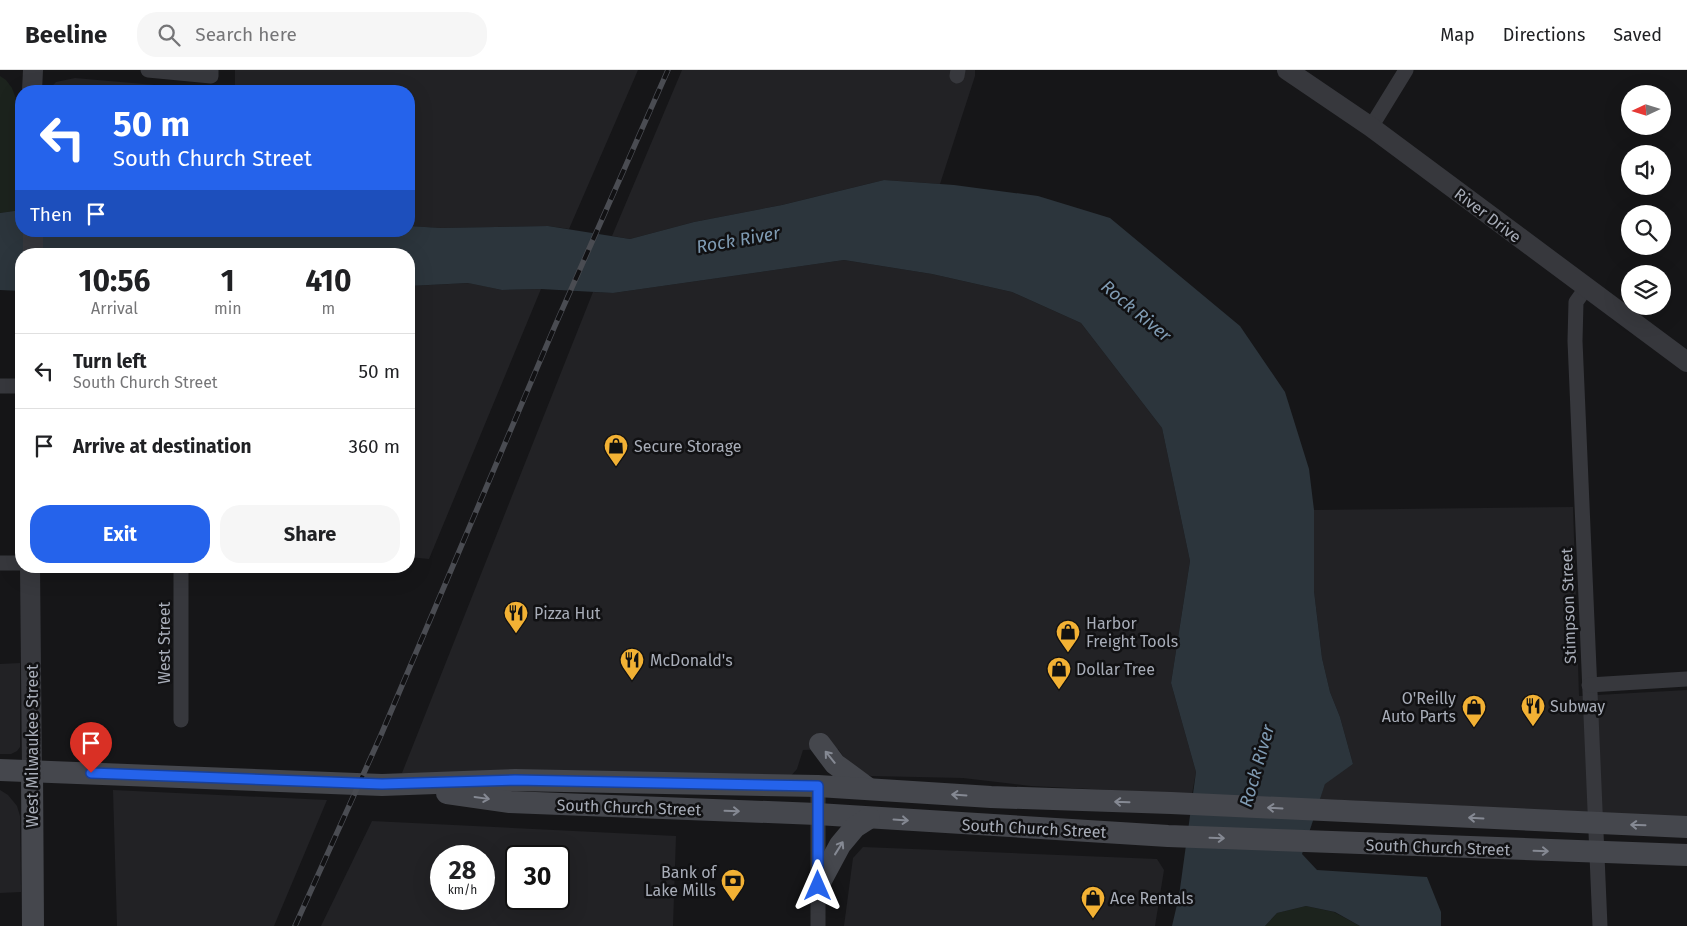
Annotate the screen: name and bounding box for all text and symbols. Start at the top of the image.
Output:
search box [137,12,487,57]
text: Beeline [25,21,107,49]
icon: search [155,21,183,49]
text: Search here [195,23,297,46]
text: Map [1440,24,1475,46]
text: Directions [1503,24,1585,46]
text: Saved [1613,24,1662,46]
north arrow [1621,85,1671,135]
map controls [1621,85,1671,315]
text: 50 m [113,103,190,145]
icon: left [30,105,95,170]
text: South Church Street [113,145,312,172]
button: sound [1621,145,1671,195]
street label: River Drive [1451,184,1525,247]
icon: arrive [82,200,110,228]
text: Then [30,203,72,226]
button: search [1621,205,1671,255]
water label: Rock River [694,222,783,258]
text: 10:56 [79,263,150,299]
text: 1 [221,263,235,299]
text: 410 [305,263,351,299]
button: layers [1621,265,1671,315]
water label: Rock River [1097,275,1176,347]
text: Arrival [91,299,138,318]
text: min [214,299,242,318]
text: m [321,299,335,318]
text: Turn left [73,350,147,373]
icon: left [30,357,58,385]
text: 50 m [359,360,400,383]
text: South Church Street [73,373,218,392]
icon: arrive [30,432,58,460]
shop icon: Secure Storage [603,433,629,467]
text: Arrive at destination [73,435,252,458]
text: 360 m [348,435,400,458]
place label: Secure Storage [634,437,741,456]
button: Exit [30,505,210,563]
button: Share [220,505,400,563]
street label: Stimpson Street [1557,547,1580,664]
restaurant icon: Pizza Hut [503,600,529,634]
street label: West Street [155,601,174,684]
place label: Pizza Hut [534,604,601,623]
place label: Harbor Freight Tools [1086,614,1178,651]
shop icon: Harbor Freight Tools [1055,619,1081,653]
restaurant icon: McDonald's [619,647,645,681]
place label: McDonald's [650,651,733,670]
shop icon: Dollar Tree [1046,656,1072,690]
place label: Dollar Tree [1076,660,1155,679]
street label: West Milwaukee Street [23,664,42,828]
place label: O'Reilly Auto Parts [1382,689,1456,726]
restaurant icon: Subway [1520,693,1546,727]
shop icon: O'Reilly Auto Parts [1461,694,1487,728]
place label: Subway [1550,697,1605,716]
water label: Rock River [1235,721,1280,810]
pin [70,722,112,773]
icon: arrive [77,729,105,757]
one-way arrow [824,751,835,764]
one-way arrow [952,791,968,800]
one-way arrow [474,793,490,803]
street label: South Church Street [556,795,702,820]
one-way arrow [1114,797,1130,806]
one-way arrow [1268,803,1284,812]
one-way arrow [723,806,739,815]
one-way arrow [1468,813,1484,822]
street label: South Church Street [961,815,1107,842]
one-way arrow [893,816,909,825]
one-way arrow [1631,821,1647,830]
one-way arrow [1208,833,1225,843]
street label: South Church Street [1365,835,1511,860]
one-way arrow [833,841,844,855]
speed limit sign: 30 [505,845,570,910]
one-way arrow [1533,846,1549,855]
text: 28 [449,856,476,886]
position arrow [791,859,843,911]
place label: Bank of Lake Mills [645,863,718,900]
bank icon: Bank of Lake Mills [720,868,746,902]
text: km/h [448,883,477,897]
shop icon: Ace Rentals [1080,885,1106,919]
place label: Ace Rentals [1110,889,1193,908]

